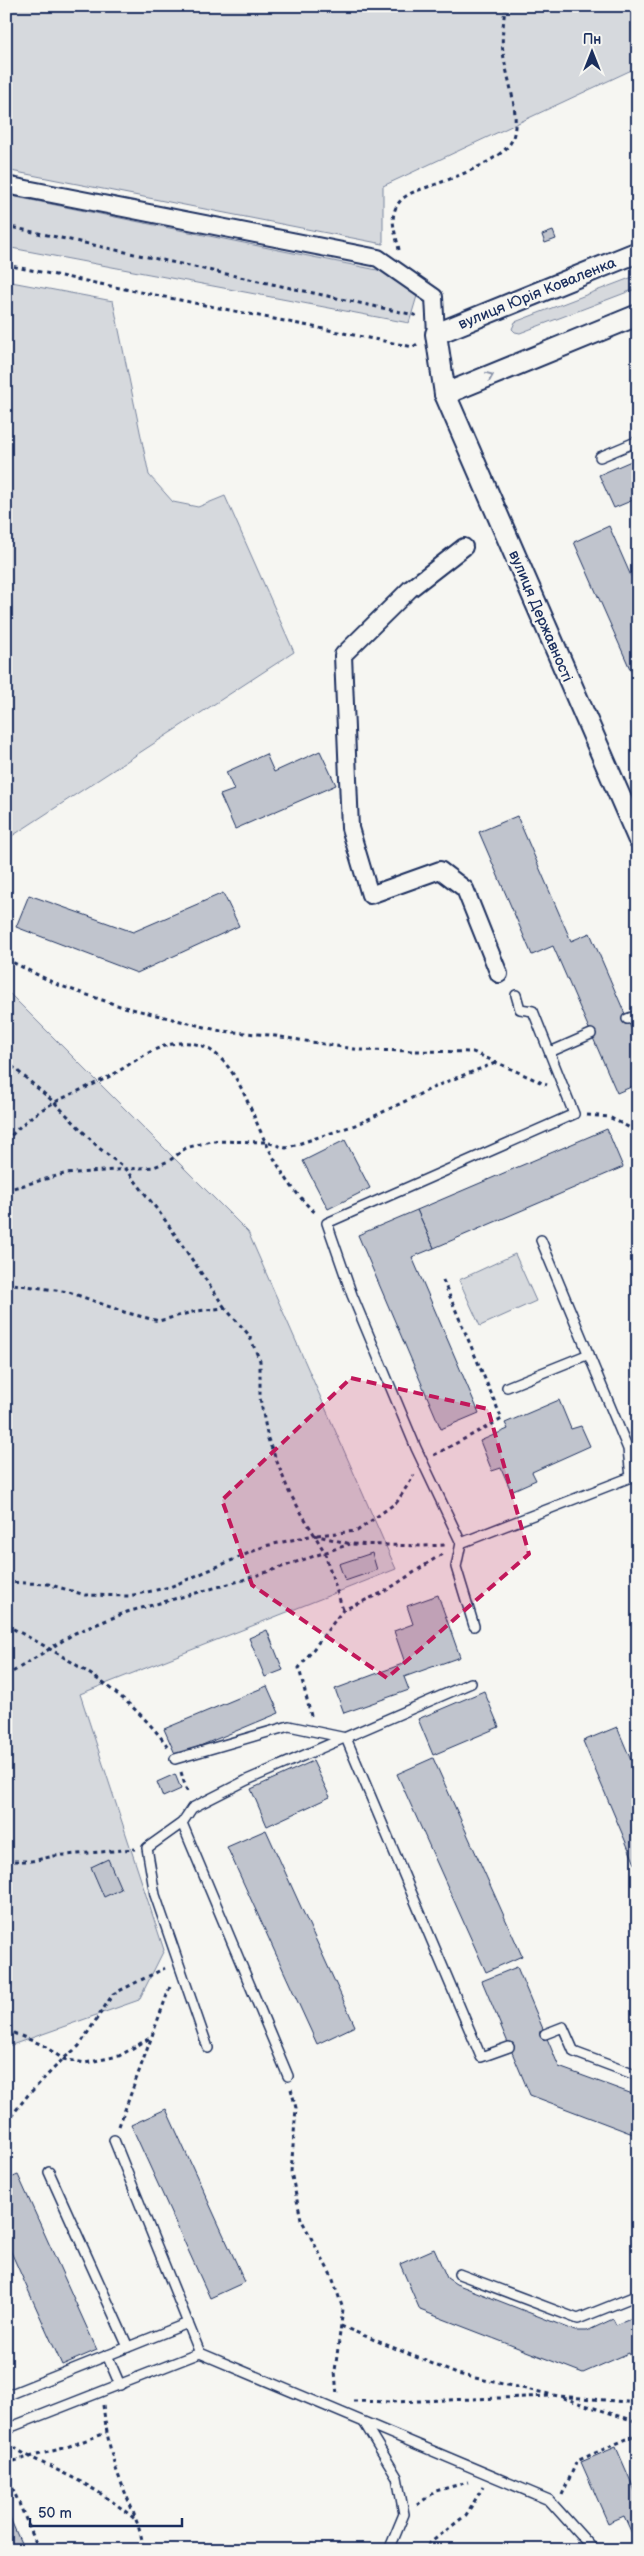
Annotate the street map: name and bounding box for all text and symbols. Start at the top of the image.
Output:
north arrow [566,28,616,78]
text: Пн [583,31,601,48]
street label: вулиця Юрія Коваленка [456,253,619,334]
one-way arrow [485,371,494,382]
street label: вулиця Державності [504,547,577,685]
scale bar [30,2496,182,2528]
text: 50 m [38,2504,72,2523]

